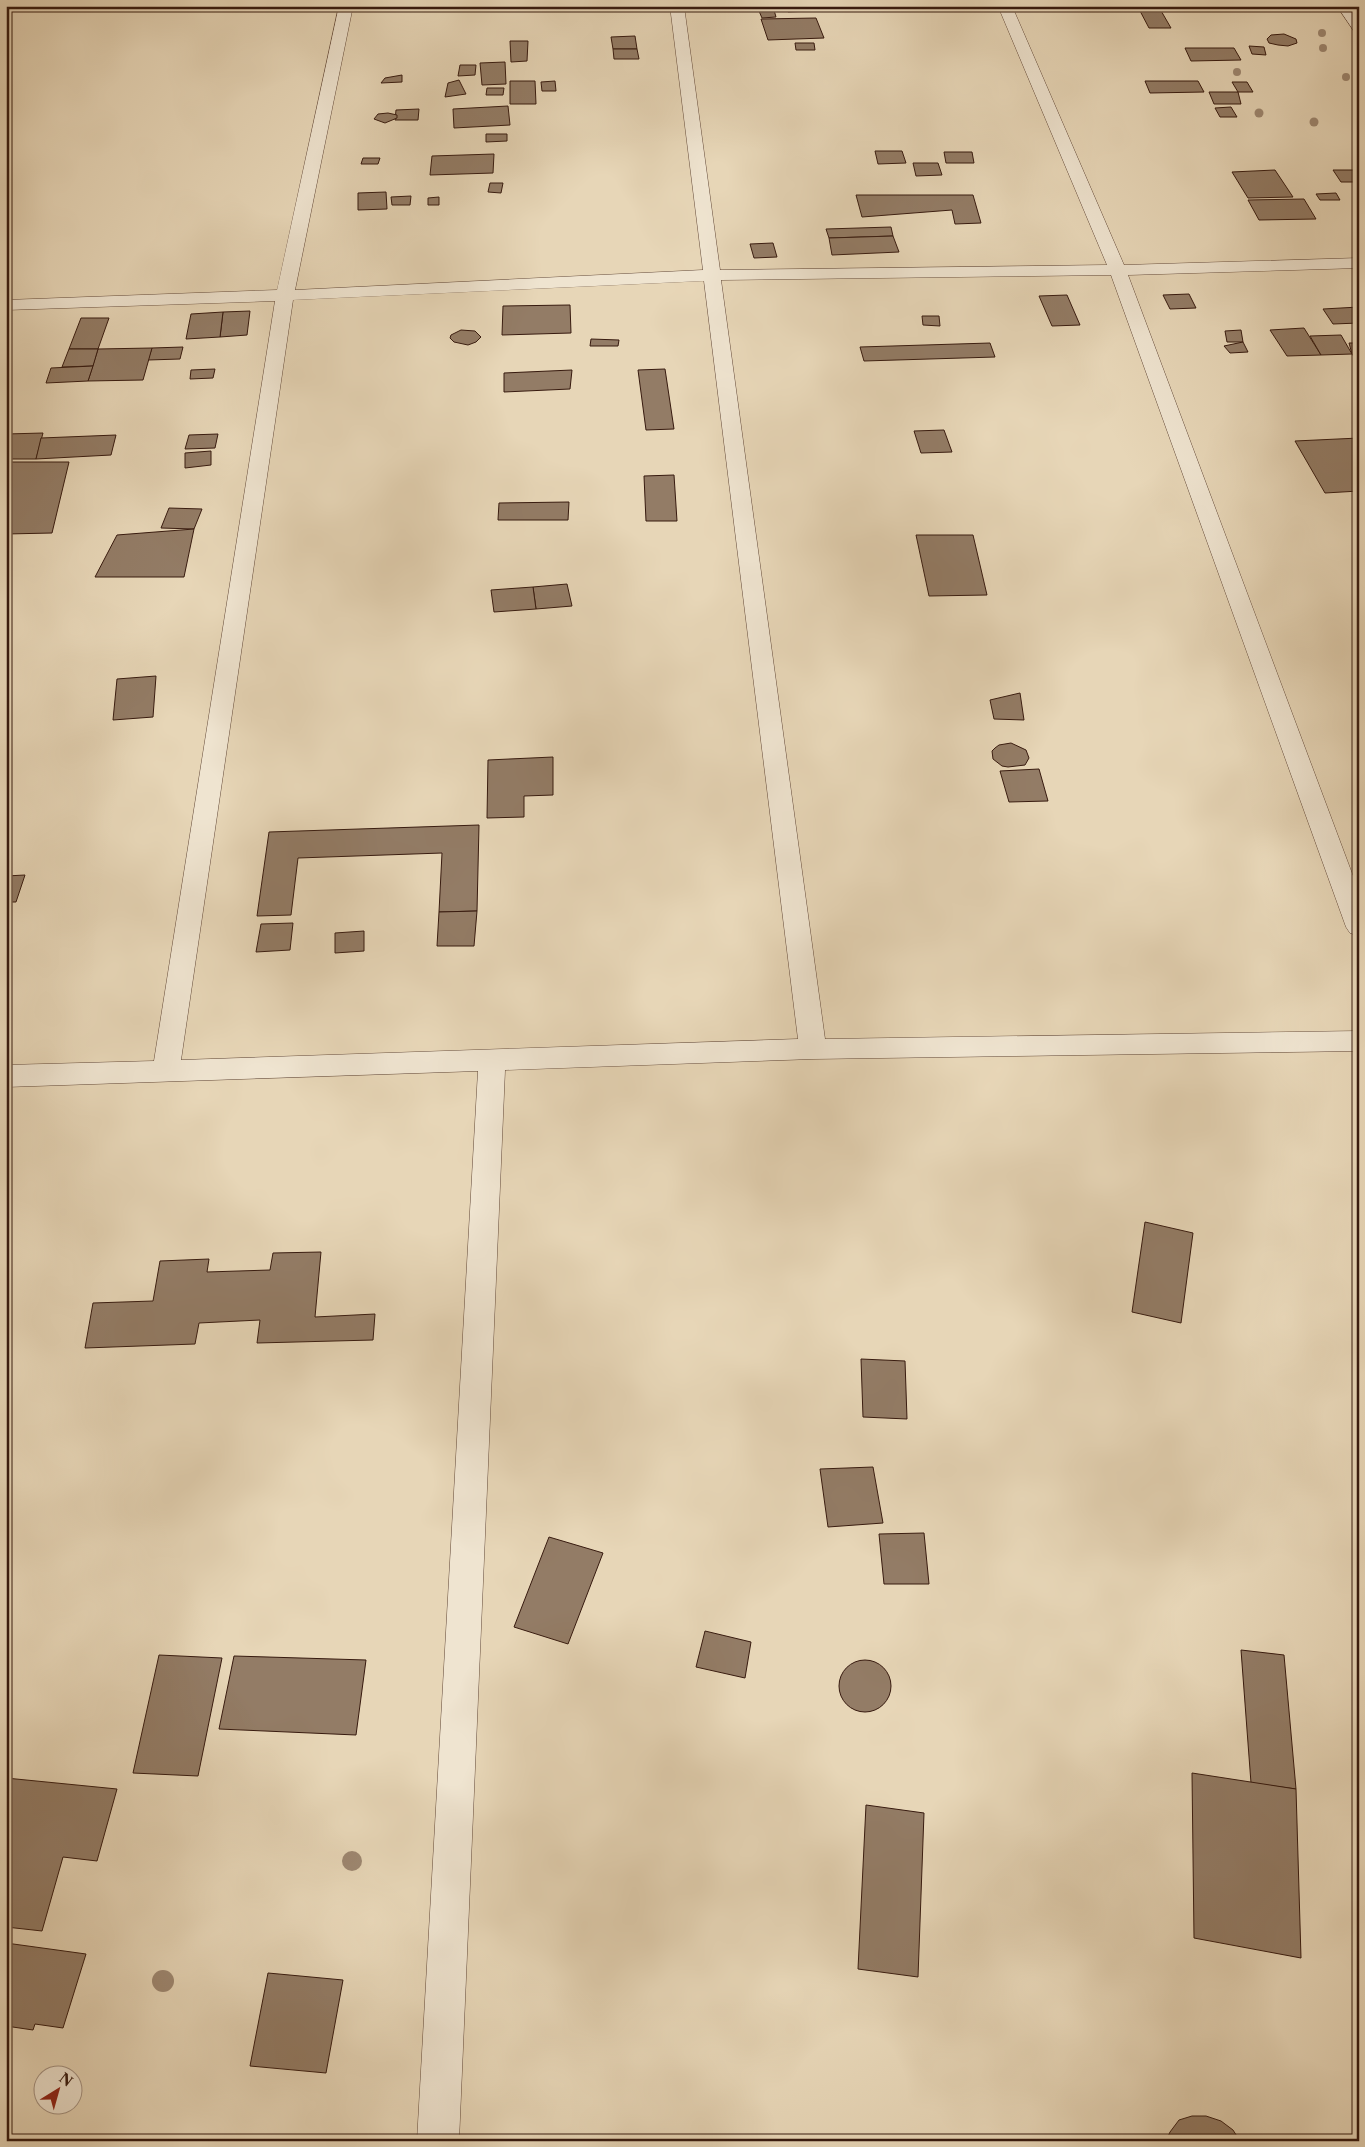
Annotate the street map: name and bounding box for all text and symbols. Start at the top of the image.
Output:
north arrow [32,2064,82,2114]
text: N [56,2069,76,2090]

